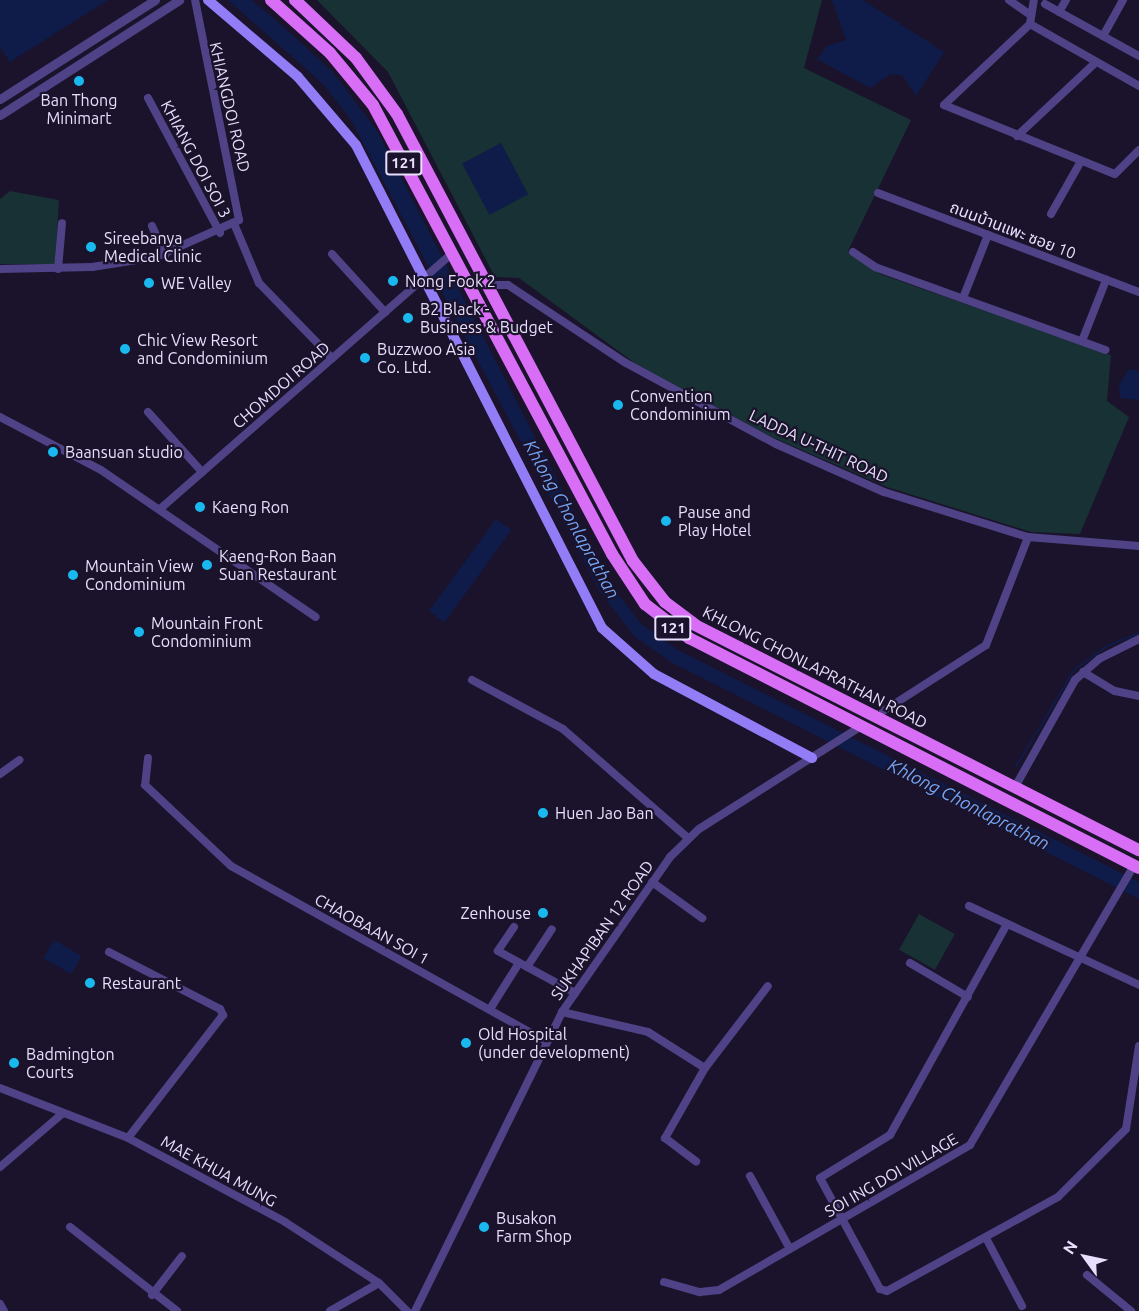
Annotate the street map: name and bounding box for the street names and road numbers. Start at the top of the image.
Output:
street label: KHIANGDOI ROAD [206,40,254,174]
street label: KHIANG DOI SOI 3 [157,97,235,221]
road number: 121 [384,151,424,175]
street label: ถนนบ้านแพะ ซอย 10 [947,197,1079,263]
street label: CHOMDOI ROAD [228,338,334,432]
street label: LADDA U-THIT ROAD [747,405,891,487]
street label: KHLONG CHONLAPRATHAN ROAD [700,602,930,732]
road number: 121 [654,616,692,640]
street label: SUKHAPIBAN 12 ROAD [547,857,657,1003]
street label: CHAOBAAN SOI 1 [311,890,433,968]
street label: SOI ING DOI VILLAGE [821,1129,961,1221]
street label: MAE KHUA MUNG [158,1131,280,1211]

